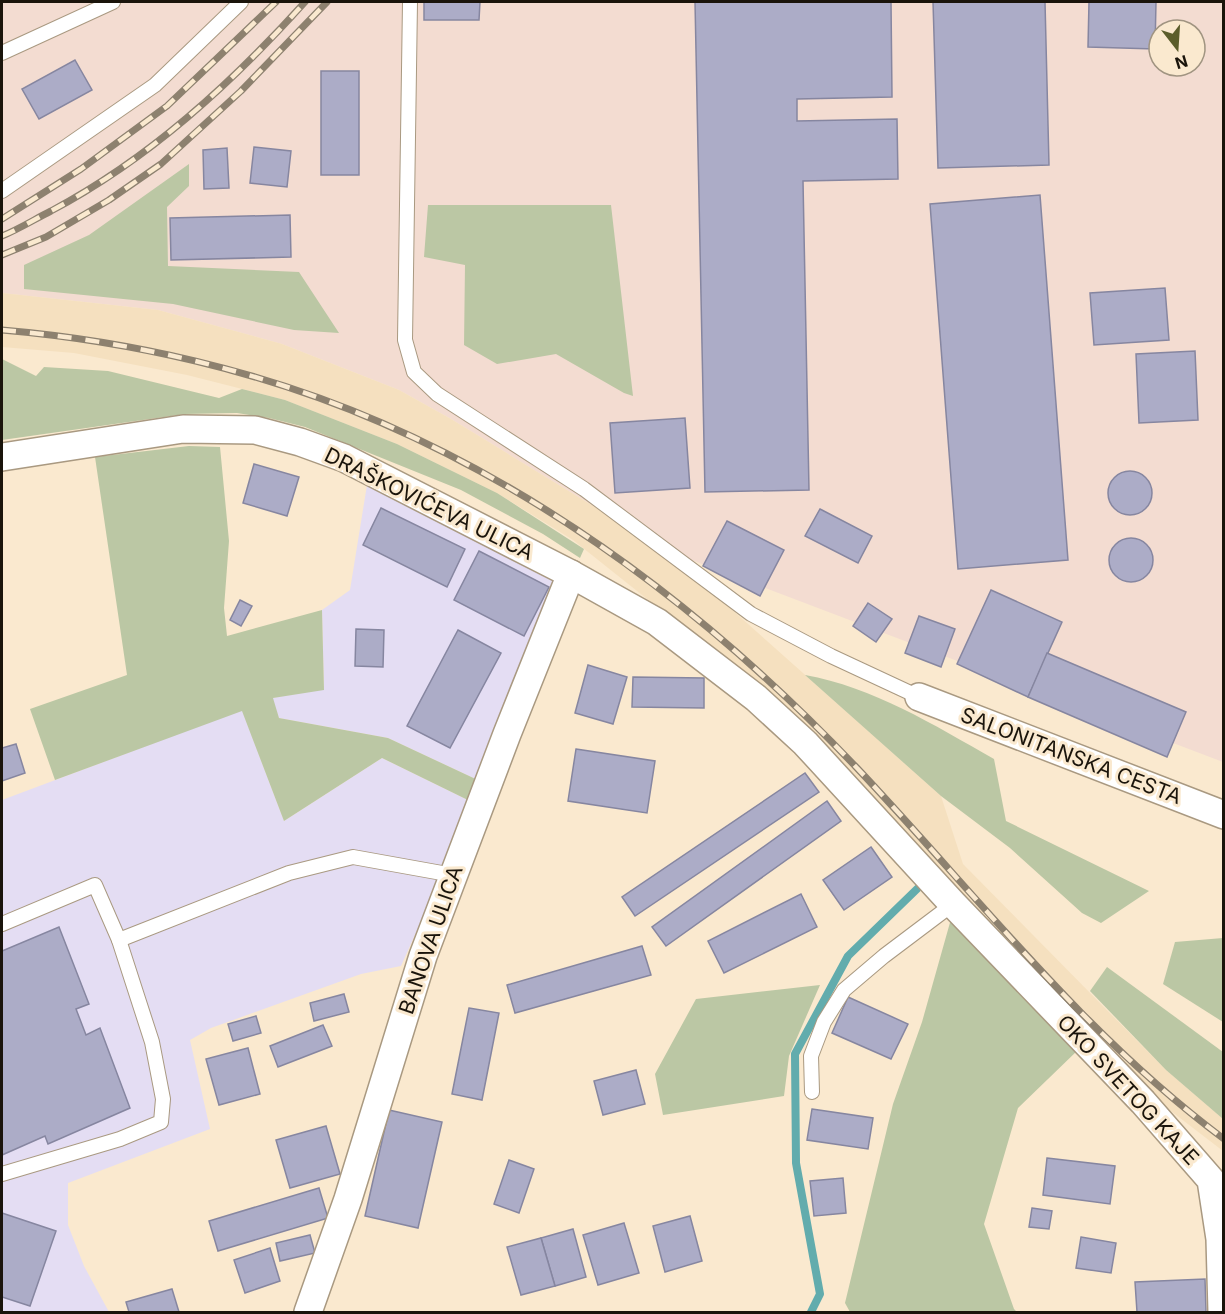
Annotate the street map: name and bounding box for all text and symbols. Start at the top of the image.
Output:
north arrow [1147,18,1207,78]
text: N [1173,51,1190,74]
street label: DRAŠKOVIĆEVA ULICA [321,441,538,565]
street label: SALONITANSKA CESTA [957,702,1185,809]
street label: BANOVA ULICA [393,862,468,1017]
street label: OKO SVETOG KAJE [1052,1010,1204,1170]

